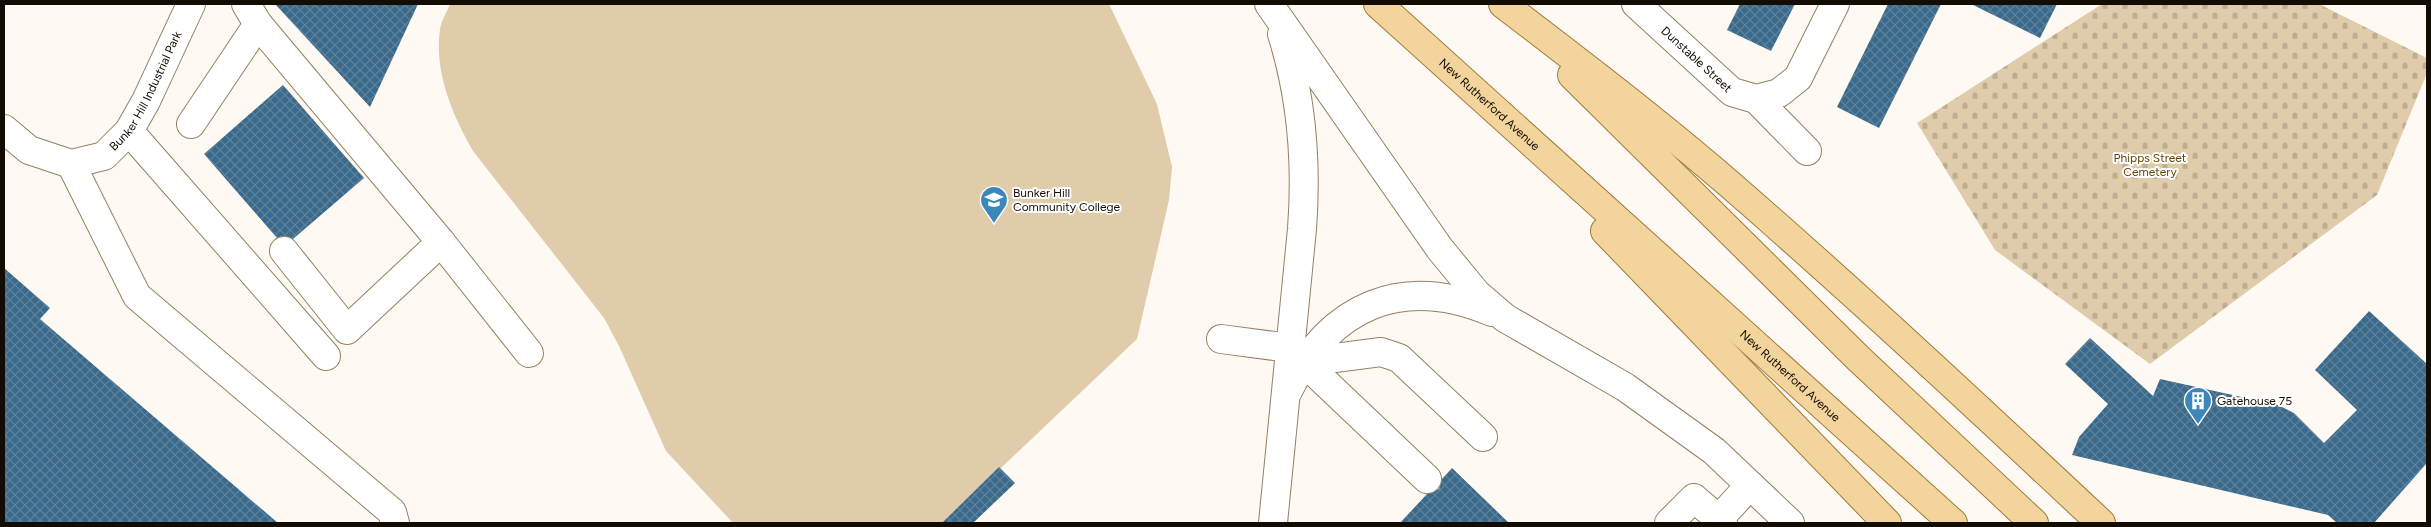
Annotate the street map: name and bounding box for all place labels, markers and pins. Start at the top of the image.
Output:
school or university icon: Bunker Hill Community College [979,185,1009,224]
place label: Bunker Hill Community College [1013,186,1121,214]
building icon: Gatehouse 75 [2183,386,2213,425]
place label: Gatehouse 75 [2217,394,2292,408]

